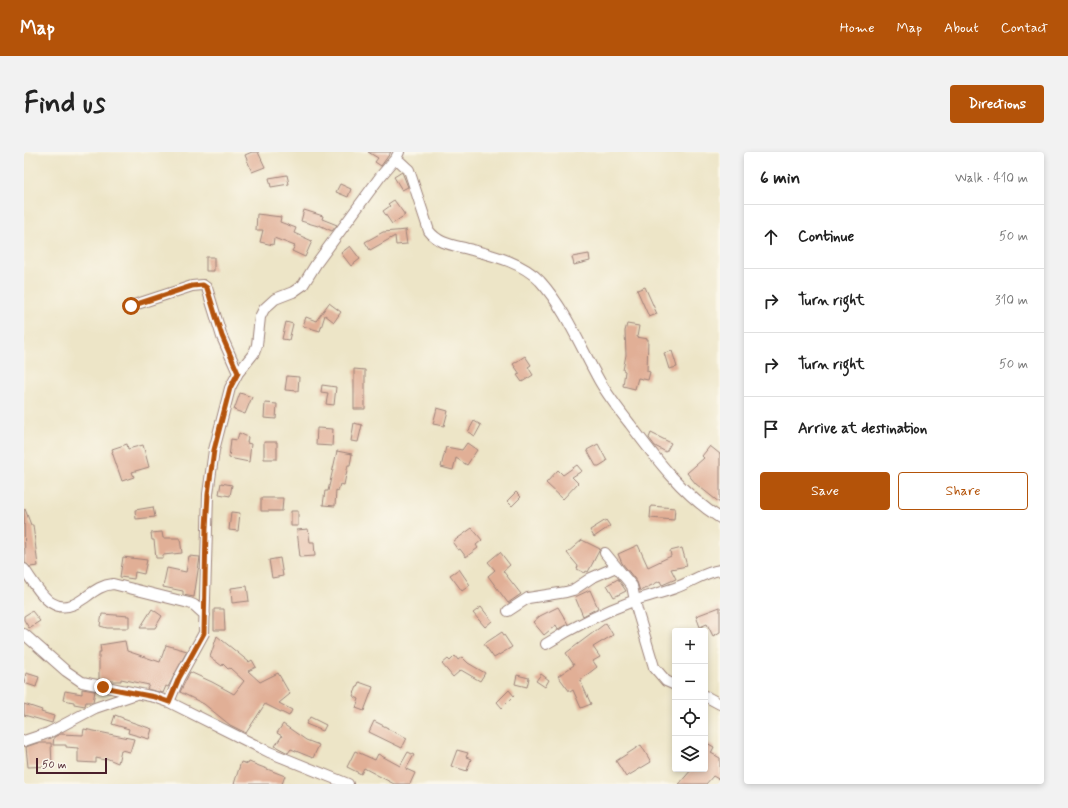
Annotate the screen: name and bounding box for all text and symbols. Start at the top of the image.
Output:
text: Map [20,16,55,41]
text: Home [840,19,874,37]
text: Map [896,19,922,37]
text: About [944,19,979,37]
text: Contact [1001,19,1048,37]
button: Directions [950,85,1044,123]
text: Find us [24,86,105,123]
text: 6 min [760,167,800,189]
text: Walk · 410 m [955,170,1028,187]
icon: ahead [760,226,782,248]
text: Continue [798,227,854,247]
text: 50 m [999,228,1028,245]
icon: right [760,290,782,312]
text: Turn right [798,291,865,311]
text: 310 m [995,292,1028,309]
route start [122,297,140,315]
icon: right [760,354,782,376]
text: Turn right [798,355,865,375]
text: 50 m [999,356,1028,373]
icon: arrive [760,418,782,440]
text: Arrive at destination [798,419,927,439]
button: Save [760,472,890,510]
button: Share [898,472,1028,510]
map controls [672,628,708,772]
button: + [672,628,708,664]
button: − [672,664,708,700]
route end [94,678,112,696]
button: locate [672,700,708,736]
button: layers [672,736,708,772]
scale bar [36,756,107,775]
text: 50 m [42,758,67,772]

